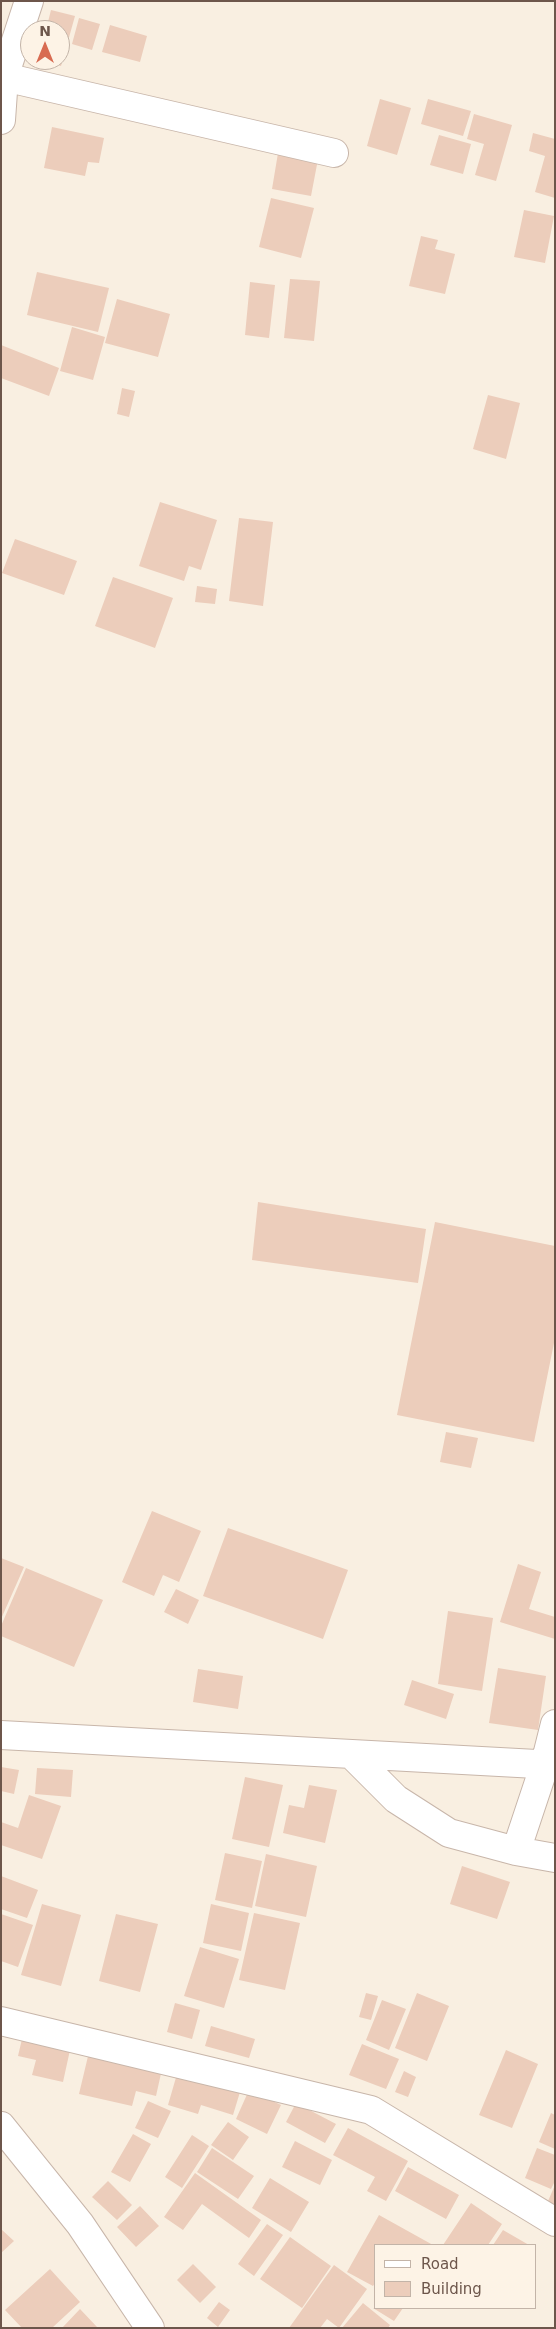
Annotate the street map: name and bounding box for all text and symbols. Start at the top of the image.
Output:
north arrow [20,20,70,70]
text: N [39,23,51,39]
legend [374,2244,536,2309]
text: Road [421,2255,459,2273]
text: Building [421,2280,482,2298]

